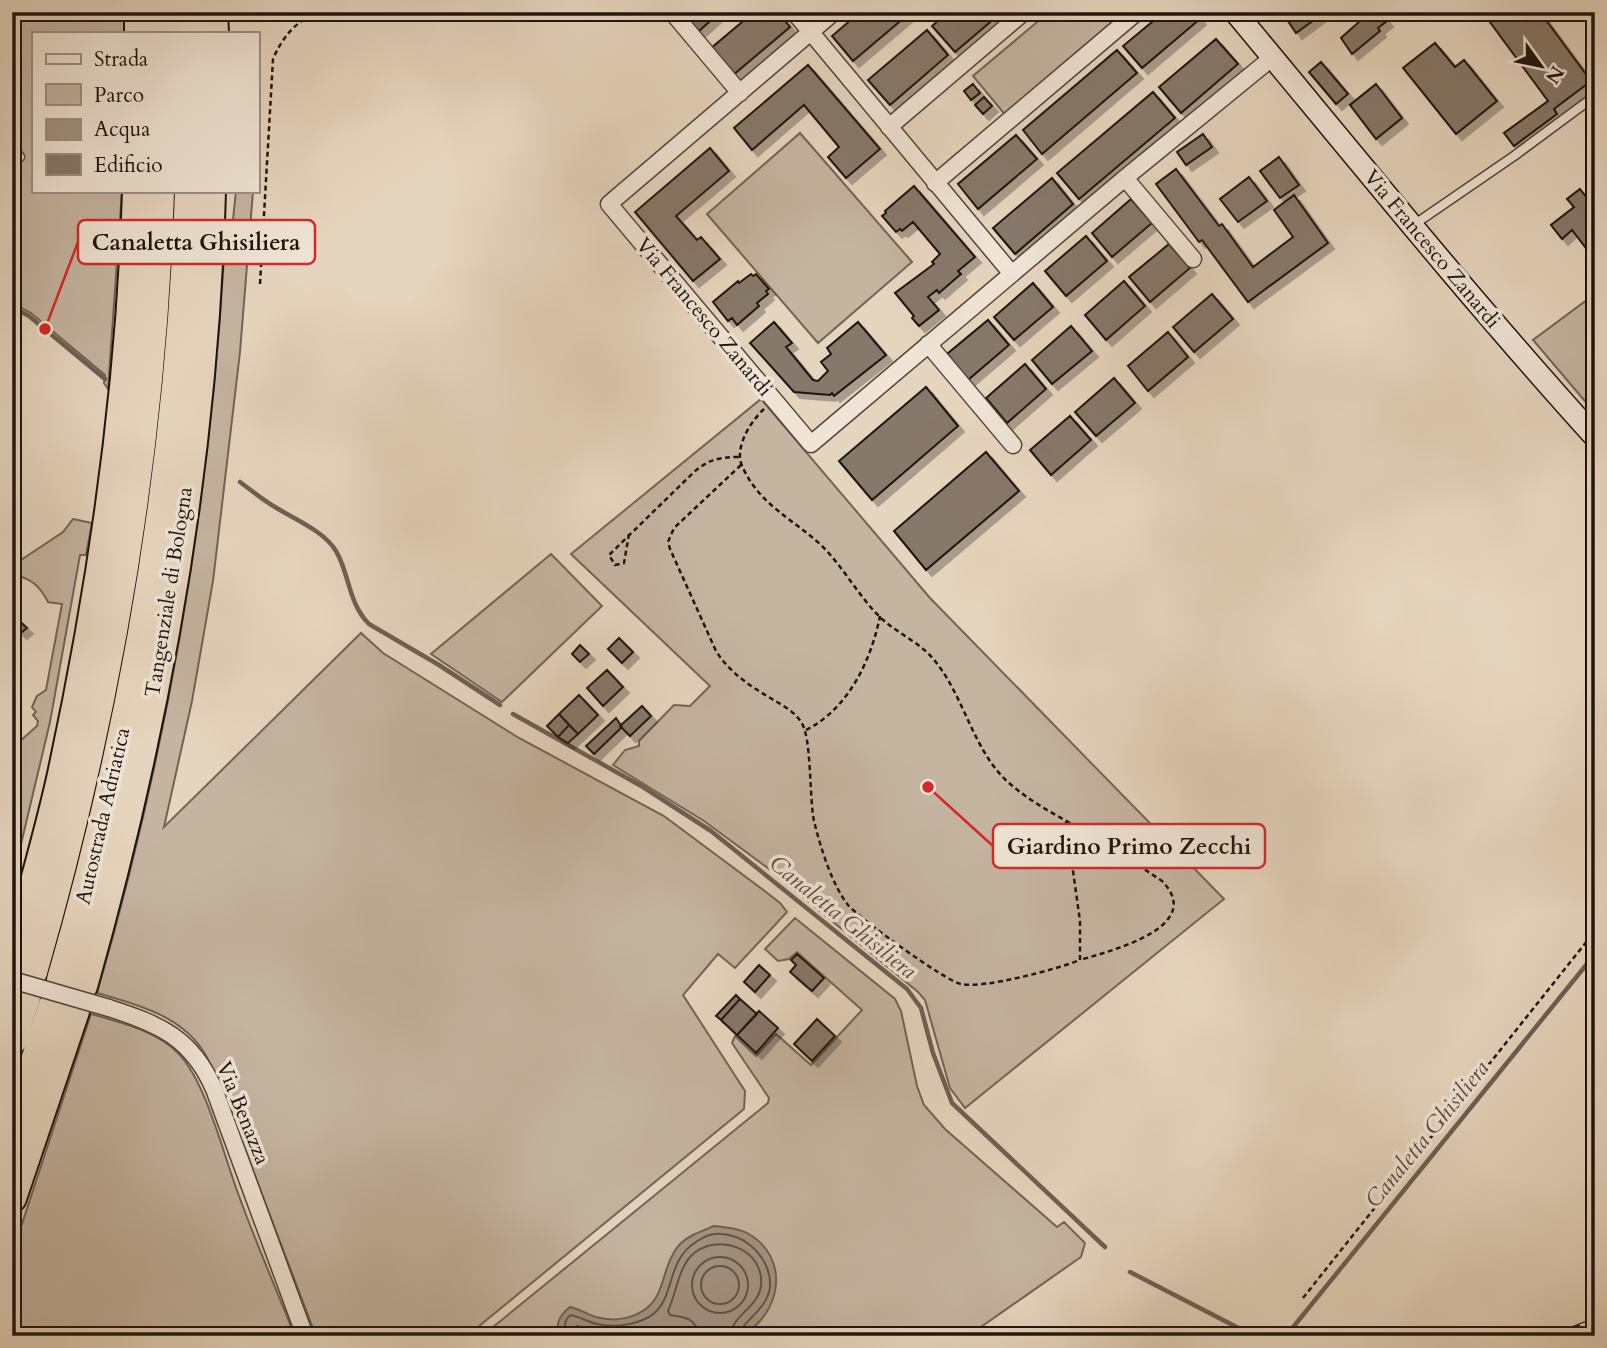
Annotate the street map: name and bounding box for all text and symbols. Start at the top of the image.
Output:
legend [32,32,259,192]
north arrow [1506,32,1576,102]
text: Strada [94,45,148,74]
text: N [1539,61,1570,89]
text: Parco [94,81,144,110]
text: Acqua [94,115,150,144]
text: Edificio [94,151,163,180]
street label: Via Francesco Zanardi [1357,163,1507,335]
callout: Canaletta Ghisiliera [78,220,315,264]
text: Canaletta Ghisiliera [92,227,301,258]
street label: Via Francesco Zanardi [629,231,779,403]
street label: Tangenziale di Bologna [138,485,200,699]
street label: Autostrada Adriatica [69,725,137,907]
callout: Giardino Primo Zecchi [993,824,1265,868]
text: Giardino Primo Zecchi [1007,831,1251,862]
water label: Canaletta Ghisiliera [763,848,923,986]
water label: Canaletta Ghisiliera [1358,1054,1496,1214]
street label: Via Benazza [209,1057,277,1169]

